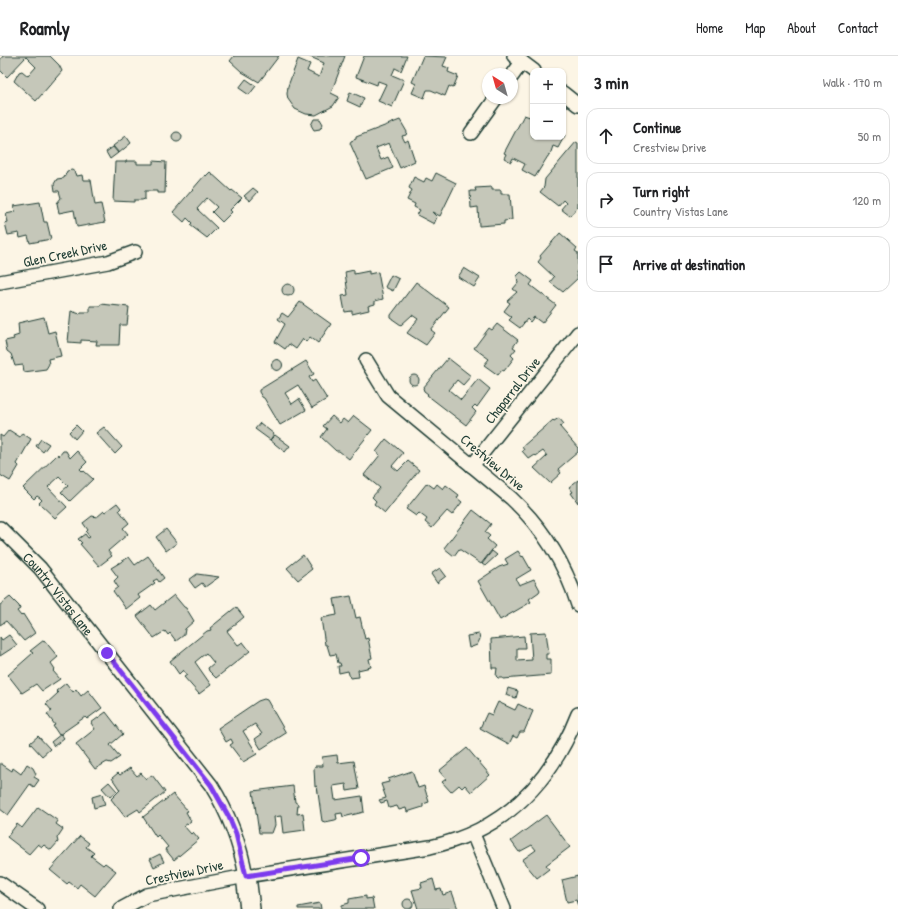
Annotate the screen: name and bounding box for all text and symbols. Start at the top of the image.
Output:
text: Roamly [20,15,70,41]
text: Home [696,18,723,37]
text: Map [745,18,765,37]
text: About [787,18,816,37]
text: Contact [838,18,878,37]
north arrow [482,68,518,104]
map controls [530,68,566,140]
button: + [530,68,566,104]
text: 3 min [594,71,629,94]
text: Walk · 170 m [823,73,882,91]
button: − [530,104,566,140]
text: Continue [633,117,681,138]
icon: ahead [595,125,617,147]
text: 50 m [858,127,881,145]
text: Crestview Drive [633,138,707,156]
text: Turn right [633,181,689,202]
icon: right [595,189,617,211]
text: 120 m [853,191,881,209]
text: Country Vistas Lane [633,202,728,220]
street label: Glen Creek Drive [21,235,109,271]
icon: arrive [595,253,617,275]
text: Arrive at destination [633,254,745,275]
street label: Chaparral Drive [480,352,545,428]
street label: Crestview Drive [457,429,530,495]
street label: Country Vistas Lane [19,547,99,639]
route end [98,644,116,662]
route start [352,849,370,867]
street label: Crestview Drive [143,854,225,890]

